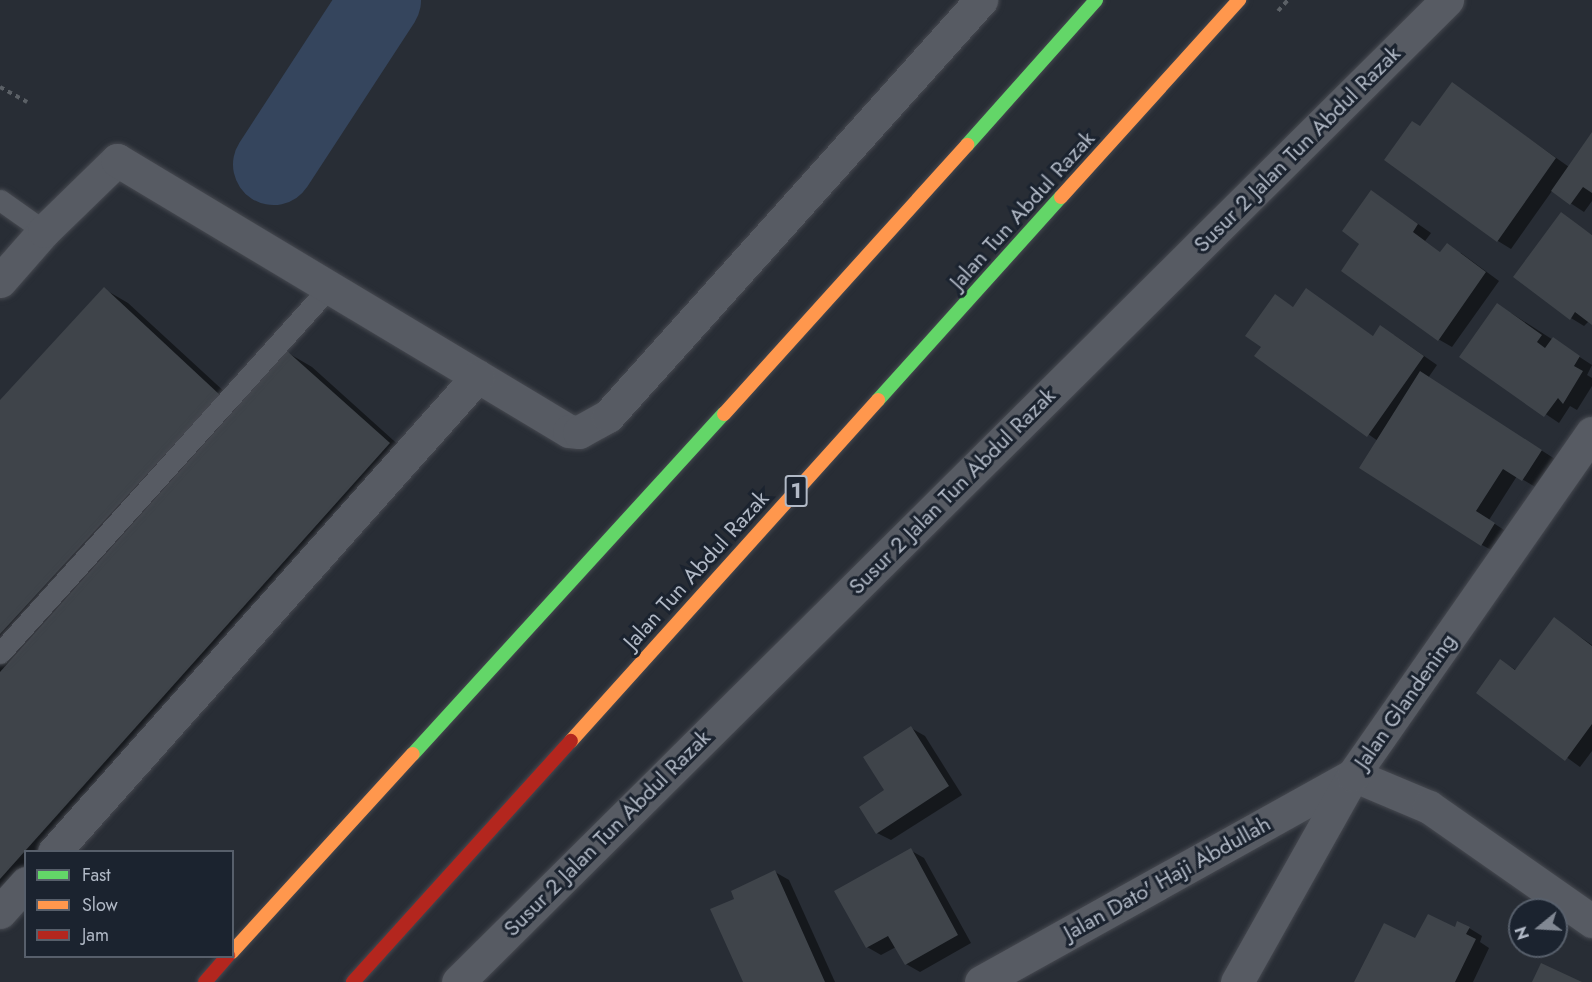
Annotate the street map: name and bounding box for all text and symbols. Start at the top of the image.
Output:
street label: Susur 2 Jalan Tun Abdul Razak [1188,40,1406,258]
street label: Jalan Tun Abdul Razak [944,125,1100,295]
street label: Susur 2 Jalan Tun Abdul Razak [843,382,1061,600]
road number: 1 [784,473,808,509]
street label: Jalan Tun Abdul Razak [618,485,774,655]
street label: Jalan Glandening [1349,628,1461,774]
street label: Susur 2 Jalan Tun Abdul Razak [498,724,716,942]
street label: Jalan Dato' Haji Abdullah [1059,810,1275,946]
legend [24,850,234,958]
text: Fast [82,862,111,888]
text: Slow [82,892,118,918]
north arrow [1508,898,1568,958]
text: Jam [82,922,109,948]
text: N [1509,923,1535,943]

